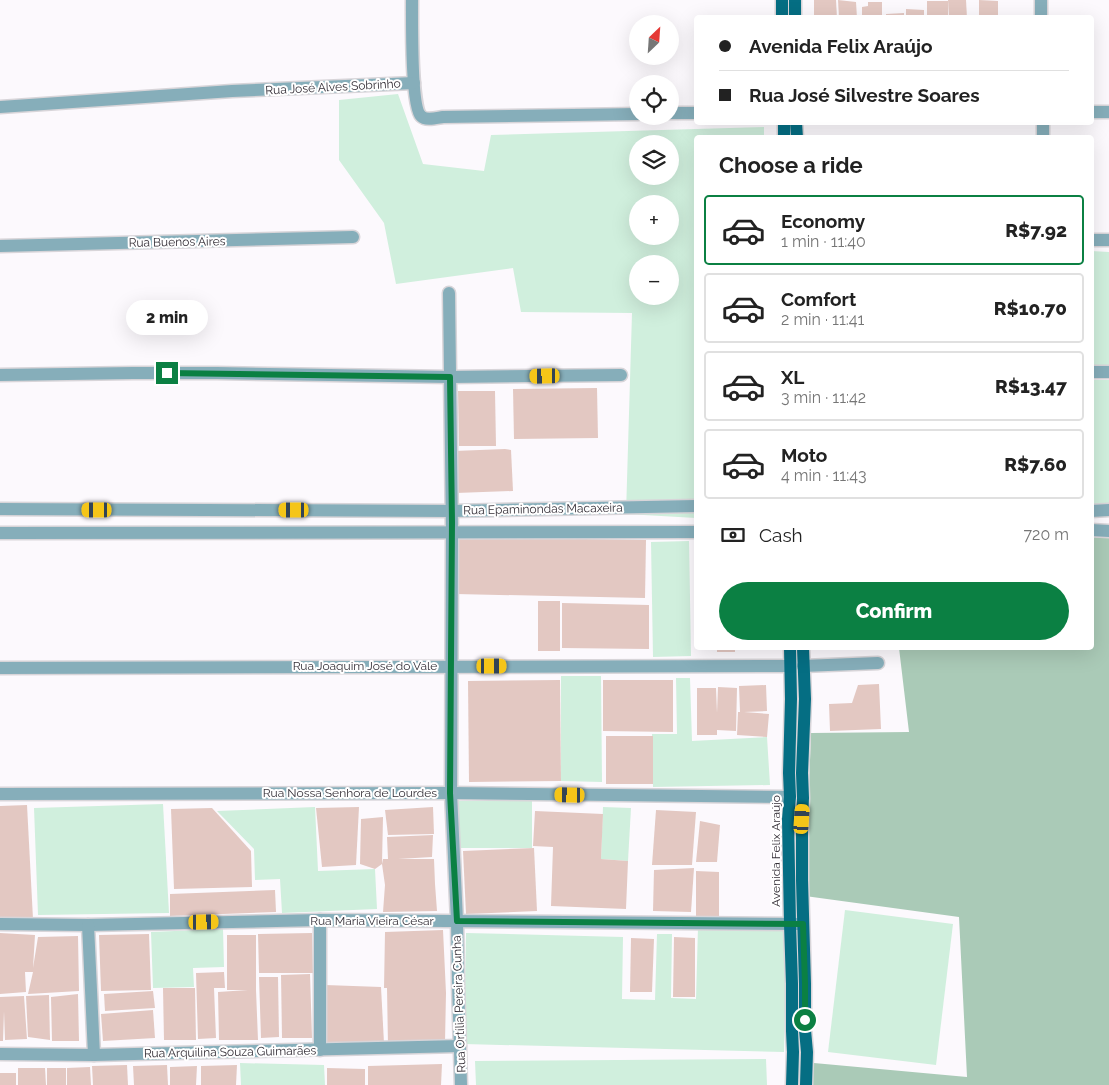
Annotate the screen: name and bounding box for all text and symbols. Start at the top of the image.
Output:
north arrow [629,15,679,65]
map controls [629,15,679,305]
text: Avenida Felix Araújo [749,35,933,57]
button: locate [629,75,679,125]
street label: Rua José Alves Sobrinho [265,76,401,98]
text: Rua José Silvestre Soares [749,84,980,106]
button: layers [629,135,679,185]
text: Choose a ride [719,152,863,178]
button: + [629,195,679,245]
icon: car [721,208,766,253]
text: Economy [781,210,865,232]
text: R$7.92 [1005,219,1067,241]
text: 1 min · 11:40 [781,232,866,251]
street label: Rua Buenos Aires [128,234,226,250]
button: − [629,255,679,305]
icon: car [721,286,766,331]
text: Comfort [781,288,856,310]
text: R$10.70 [994,297,1067,319]
callout: 2 min [126,300,208,336]
text: 2 min [146,308,188,327]
text: 2 min · 11:41 [781,310,864,329]
route end [156,362,178,384]
icon: car [721,364,766,409]
text: XL [781,366,804,388]
car [529,368,560,384]
text: R$13.47 [995,375,1067,397]
text: 3 min · 11:42 [781,388,866,407]
icon: car [721,442,766,487]
text: Moto [781,444,827,466]
text: R$7.60 [1004,453,1067,475]
text: 4 min · 11:43 [781,466,867,485]
street label: Rua Epaminondas Macaxeira [463,501,623,517]
car [82,503,112,518]
car [279,503,309,518]
icon: cash [719,521,747,549]
text: Cash [759,524,803,546]
text: 720 m [1024,525,1069,544]
button: Confirm [719,582,1069,640]
street label: Rua Joaquim José do Vale [293,659,437,673]
car [477,659,507,674]
street label: Rua Nossa Senhora de Lourdes [263,786,437,800]
car [554,787,585,803]
street label: Avenida Felix Araújo [769,795,783,907]
car [793,804,810,834]
car [188,914,219,930]
street label: Rua Maria Vieira César [310,914,435,928]
street label: Rua Ortília Pereira Cunha [450,935,468,1073]
route start [794,1009,816,1031]
street label: Rua Arquilina Souza Guimarães [144,1043,317,1061]

